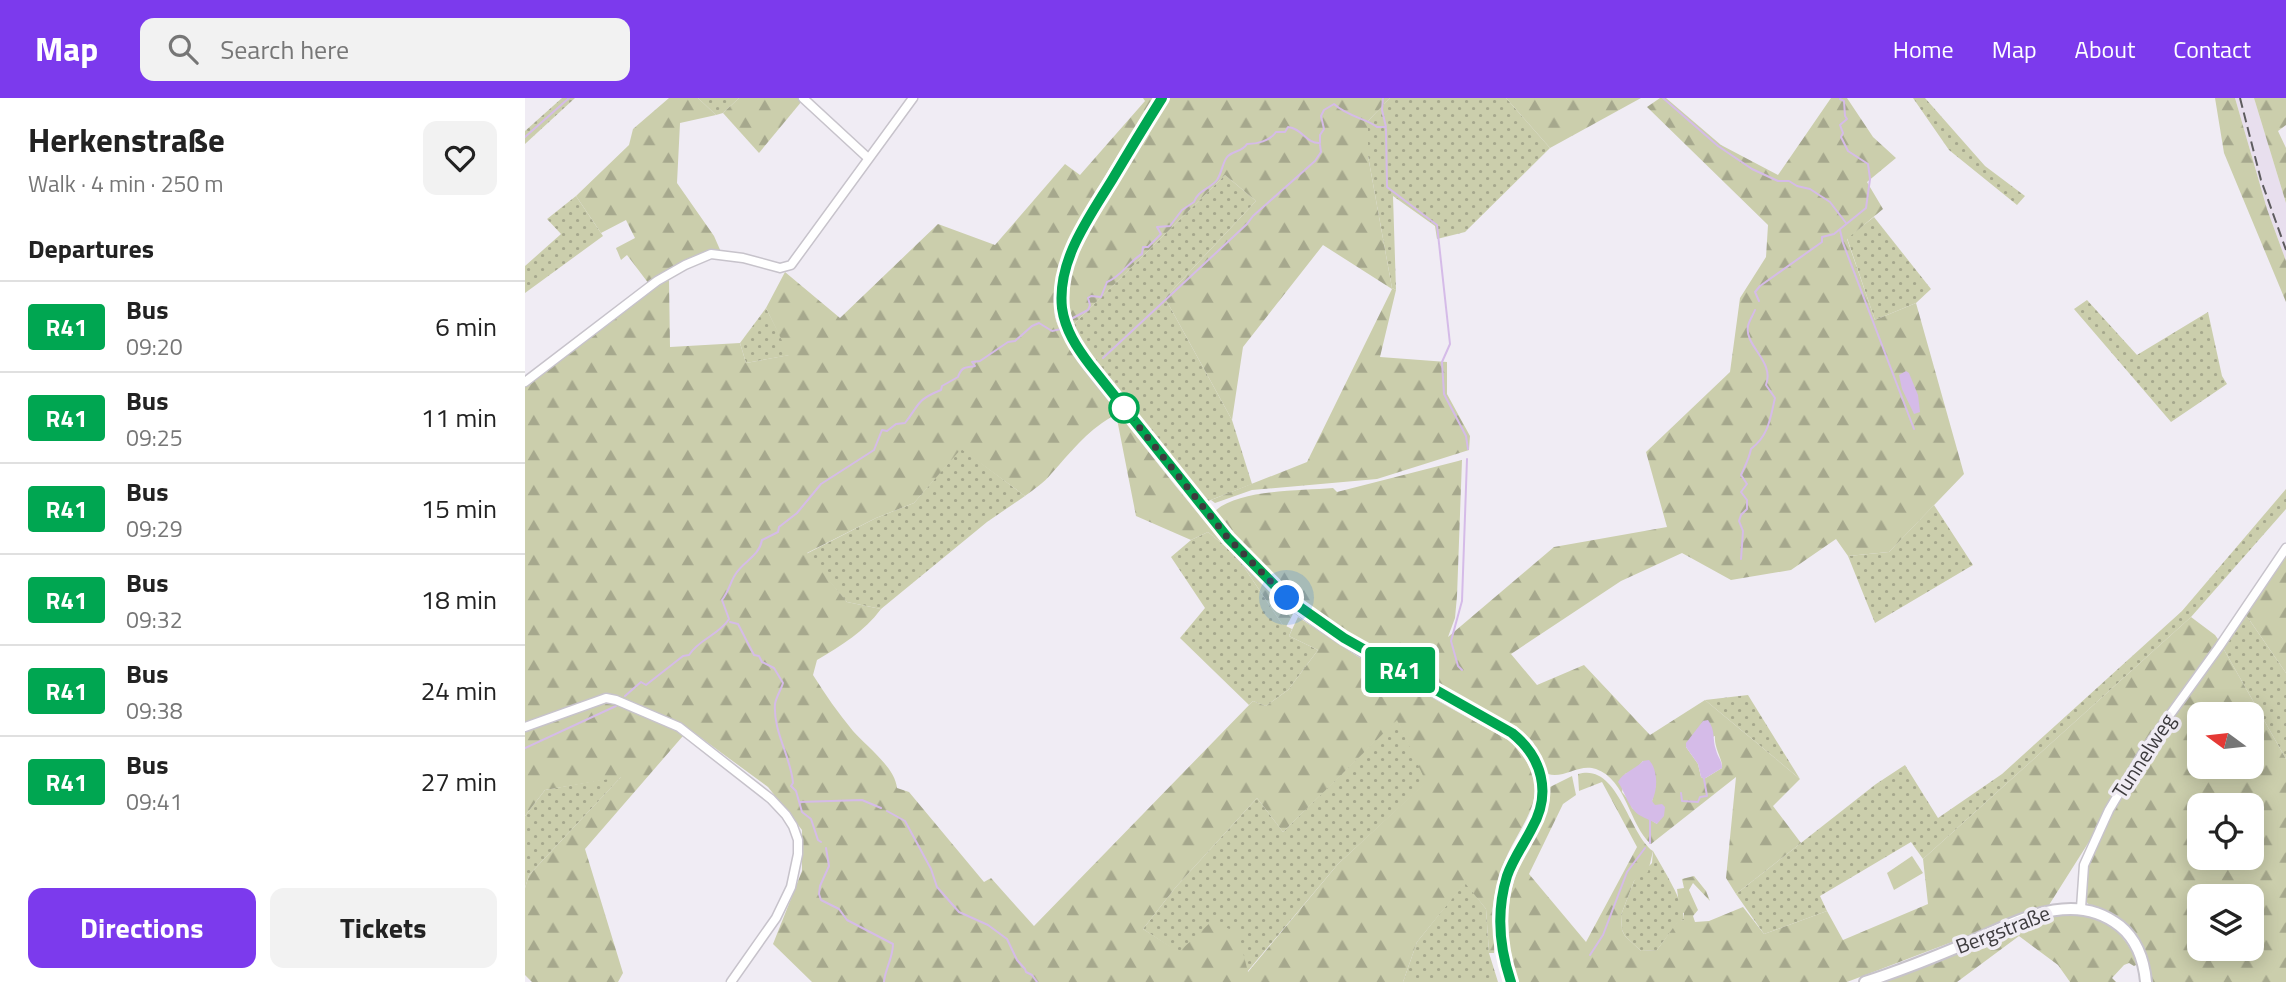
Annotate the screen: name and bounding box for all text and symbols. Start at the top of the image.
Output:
search box [140,18,630,81]
text: Map [35,24,98,74]
icon: search [164,30,202,68]
text: Search here [220,30,349,69]
text: Home [1893,31,1954,67]
text: Map [1992,31,2037,67]
text: About [2075,31,2135,67]
text: Contact [2173,31,2251,67]
text: Herkenstraße [28,115,225,165]
button: heart [423,121,497,195]
text: Walk · 4 min · 250 m [28,166,224,201]
text: Departures [28,229,154,268]
text: Bus [126,290,168,329]
text: 6 min [435,307,497,346]
text: R41 [46,309,87,345]
text: 09:20 [126,329,183,364]
text: Bus [126,381,168,420]
unlabelled marker [1109,393,1139,423]
text: 11 min [421,398,497,437]
text: R41 [46,400,87,436]
text: 09:25 [126,420,183,455]
text: Bus [126,472,168,511]
text: 15 min [421,489,497,528]
text: R41 [46,491,87,527]
text: 09:29 [126,511,183,546]
text: Bus [126,563,168,602]
text: 18 min [421,580,497,619]
your location [1269,580,1304,615]
text: R41 [46,582,87,618]
text: 09:32 [126,602,183,637]
line badge: R41 [1360,647,1440,693]
text: R41 [1379,652,1421,688]
text: Bus [126,654,168,693]
text: 24 min [421,671,497,710]
text: R41 [46,673,87,709]
text: 09:38 [126,693,183,728]
north arrow [2187,702,2265,779]
map controls [2187,702,2264,961]
street label: Tunnelweg [2104,706,2183,804]
text: Bus [126,745,168,784]
text: 27 min [421,762,497,801]
text: R41 [46,764,87,800]
text: 09:41 [126,784,183,819]
button: locate [2187,793,2264,870]
button: layers [2187,884,2264,961]
button: Directions [28,888,256,968]
button: Tickets [270,888,497,968]
street label: Bergstraße [1951,896,2055,962]

